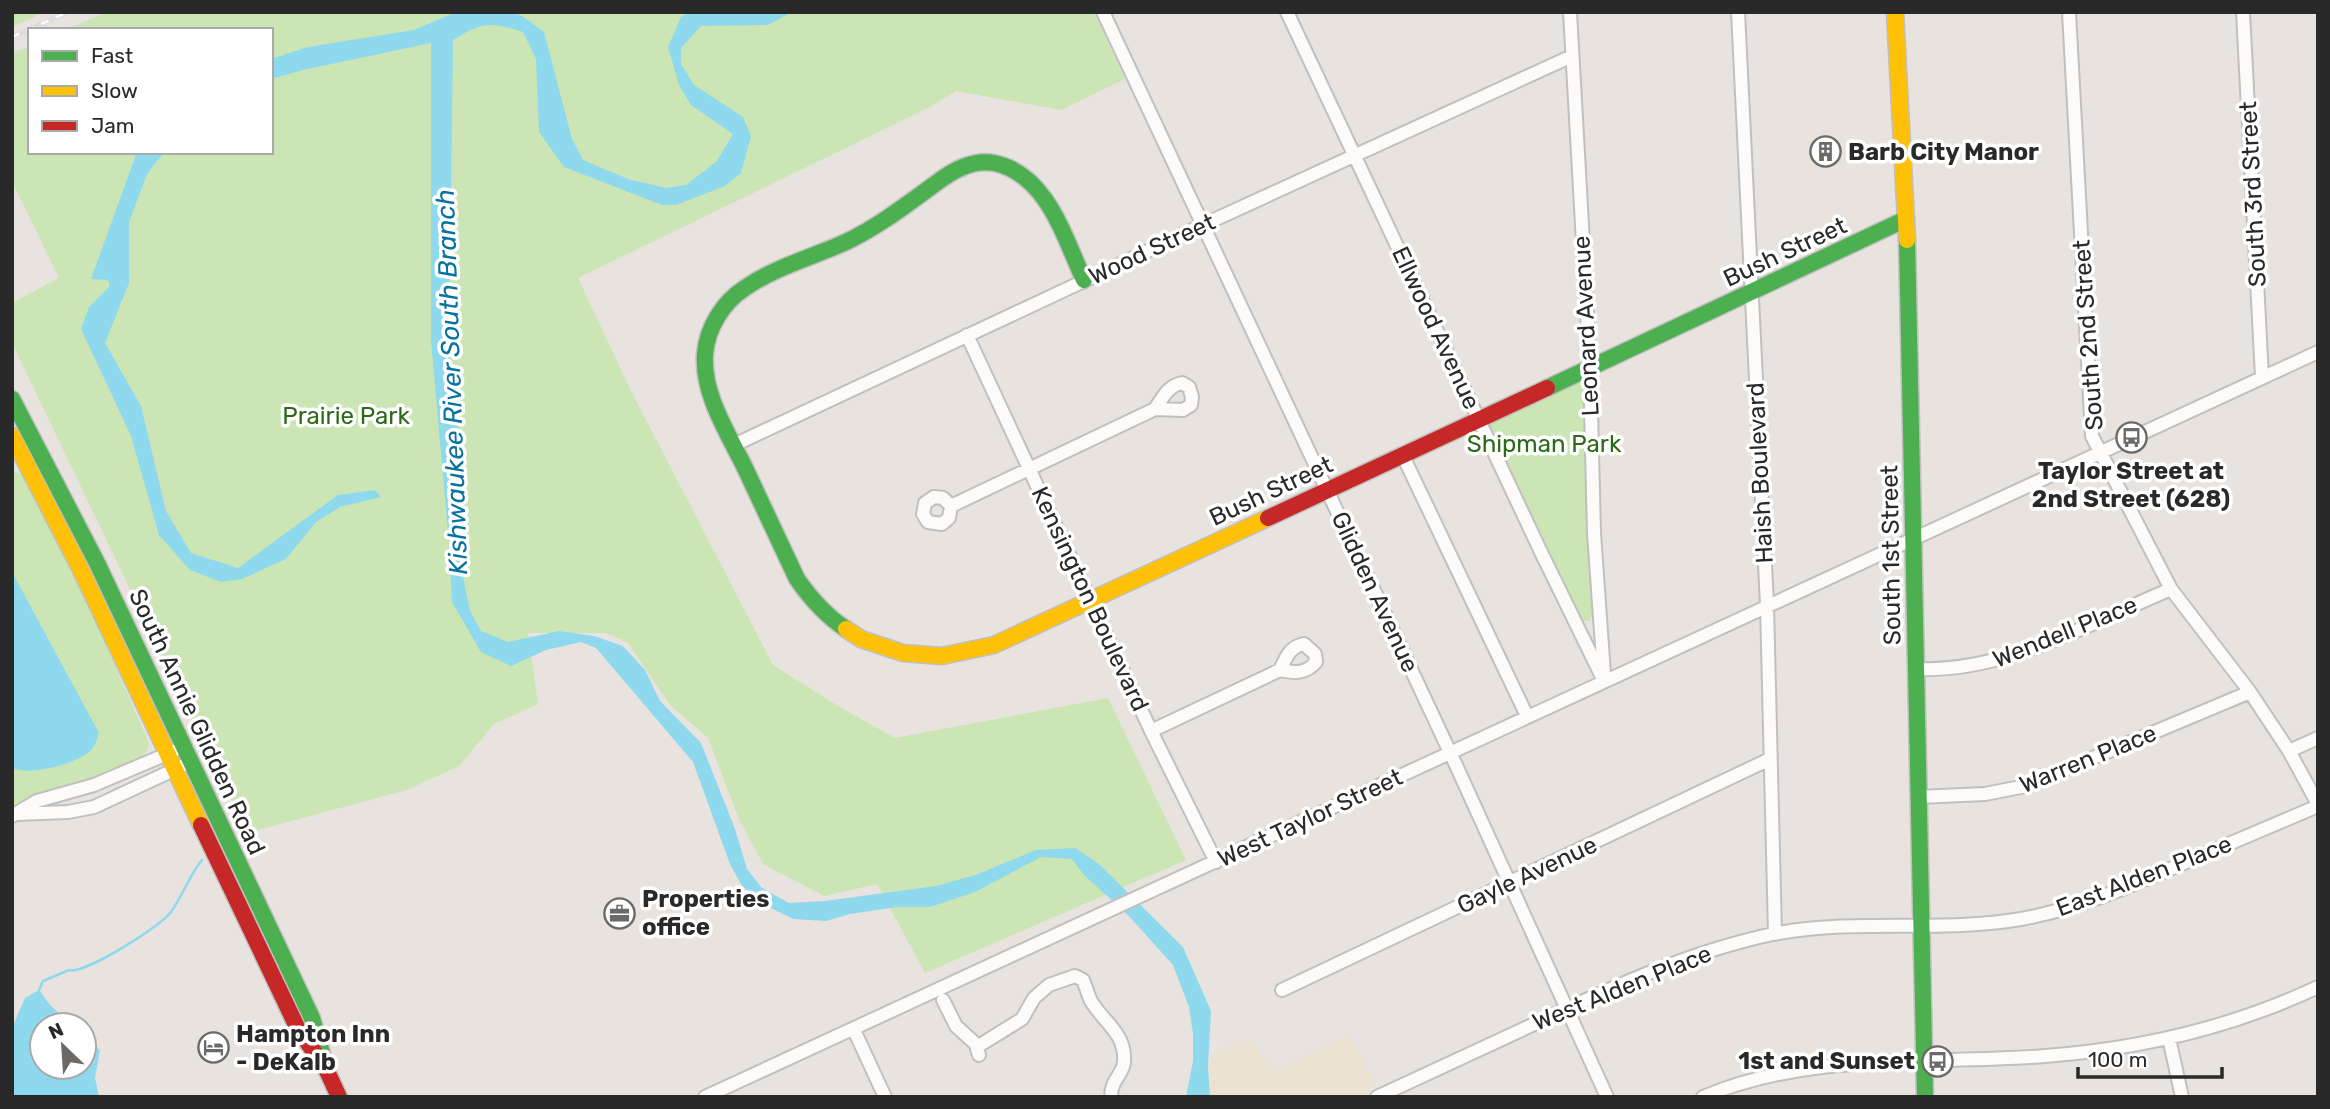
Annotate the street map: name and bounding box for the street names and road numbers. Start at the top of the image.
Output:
street label: South 3rd Street [2234,100,2272,288]
street label: Wood Street [1085,208,1219,290]
street label: Bush Street [1719,211,1851,293]
street label: Leonard Avenue [1567,235,1605,417]
street label: South 2nd Street [2067,239,2109,431]
street label: Ellwood Avenue [1386,242,1486,414]
street label: Haish Boulevard [1741,382,1779,564]
street label: Bush Street [1205,450,1337,532]
street label: South 1st Street [1875,465,1907,645]
street label: Kensington Boulevard [1026,482,1154,716]
street label: Glidden Avenue [1326,507,1424,677]
street label: South Annie Glidden Road [123,585,271,859]
street label: Wendell Place [1989,590,2141,674]
street label: Warren Place [2016,719,2160,799]
street label: West Taylor Street [1213,763,1407,873]
street label: Gayle Avenue [1453,830,1601,920]
street label: East Alden Place [2052,830,2236,922]
street label: West Alden Place [1529,939,1715,1037]

